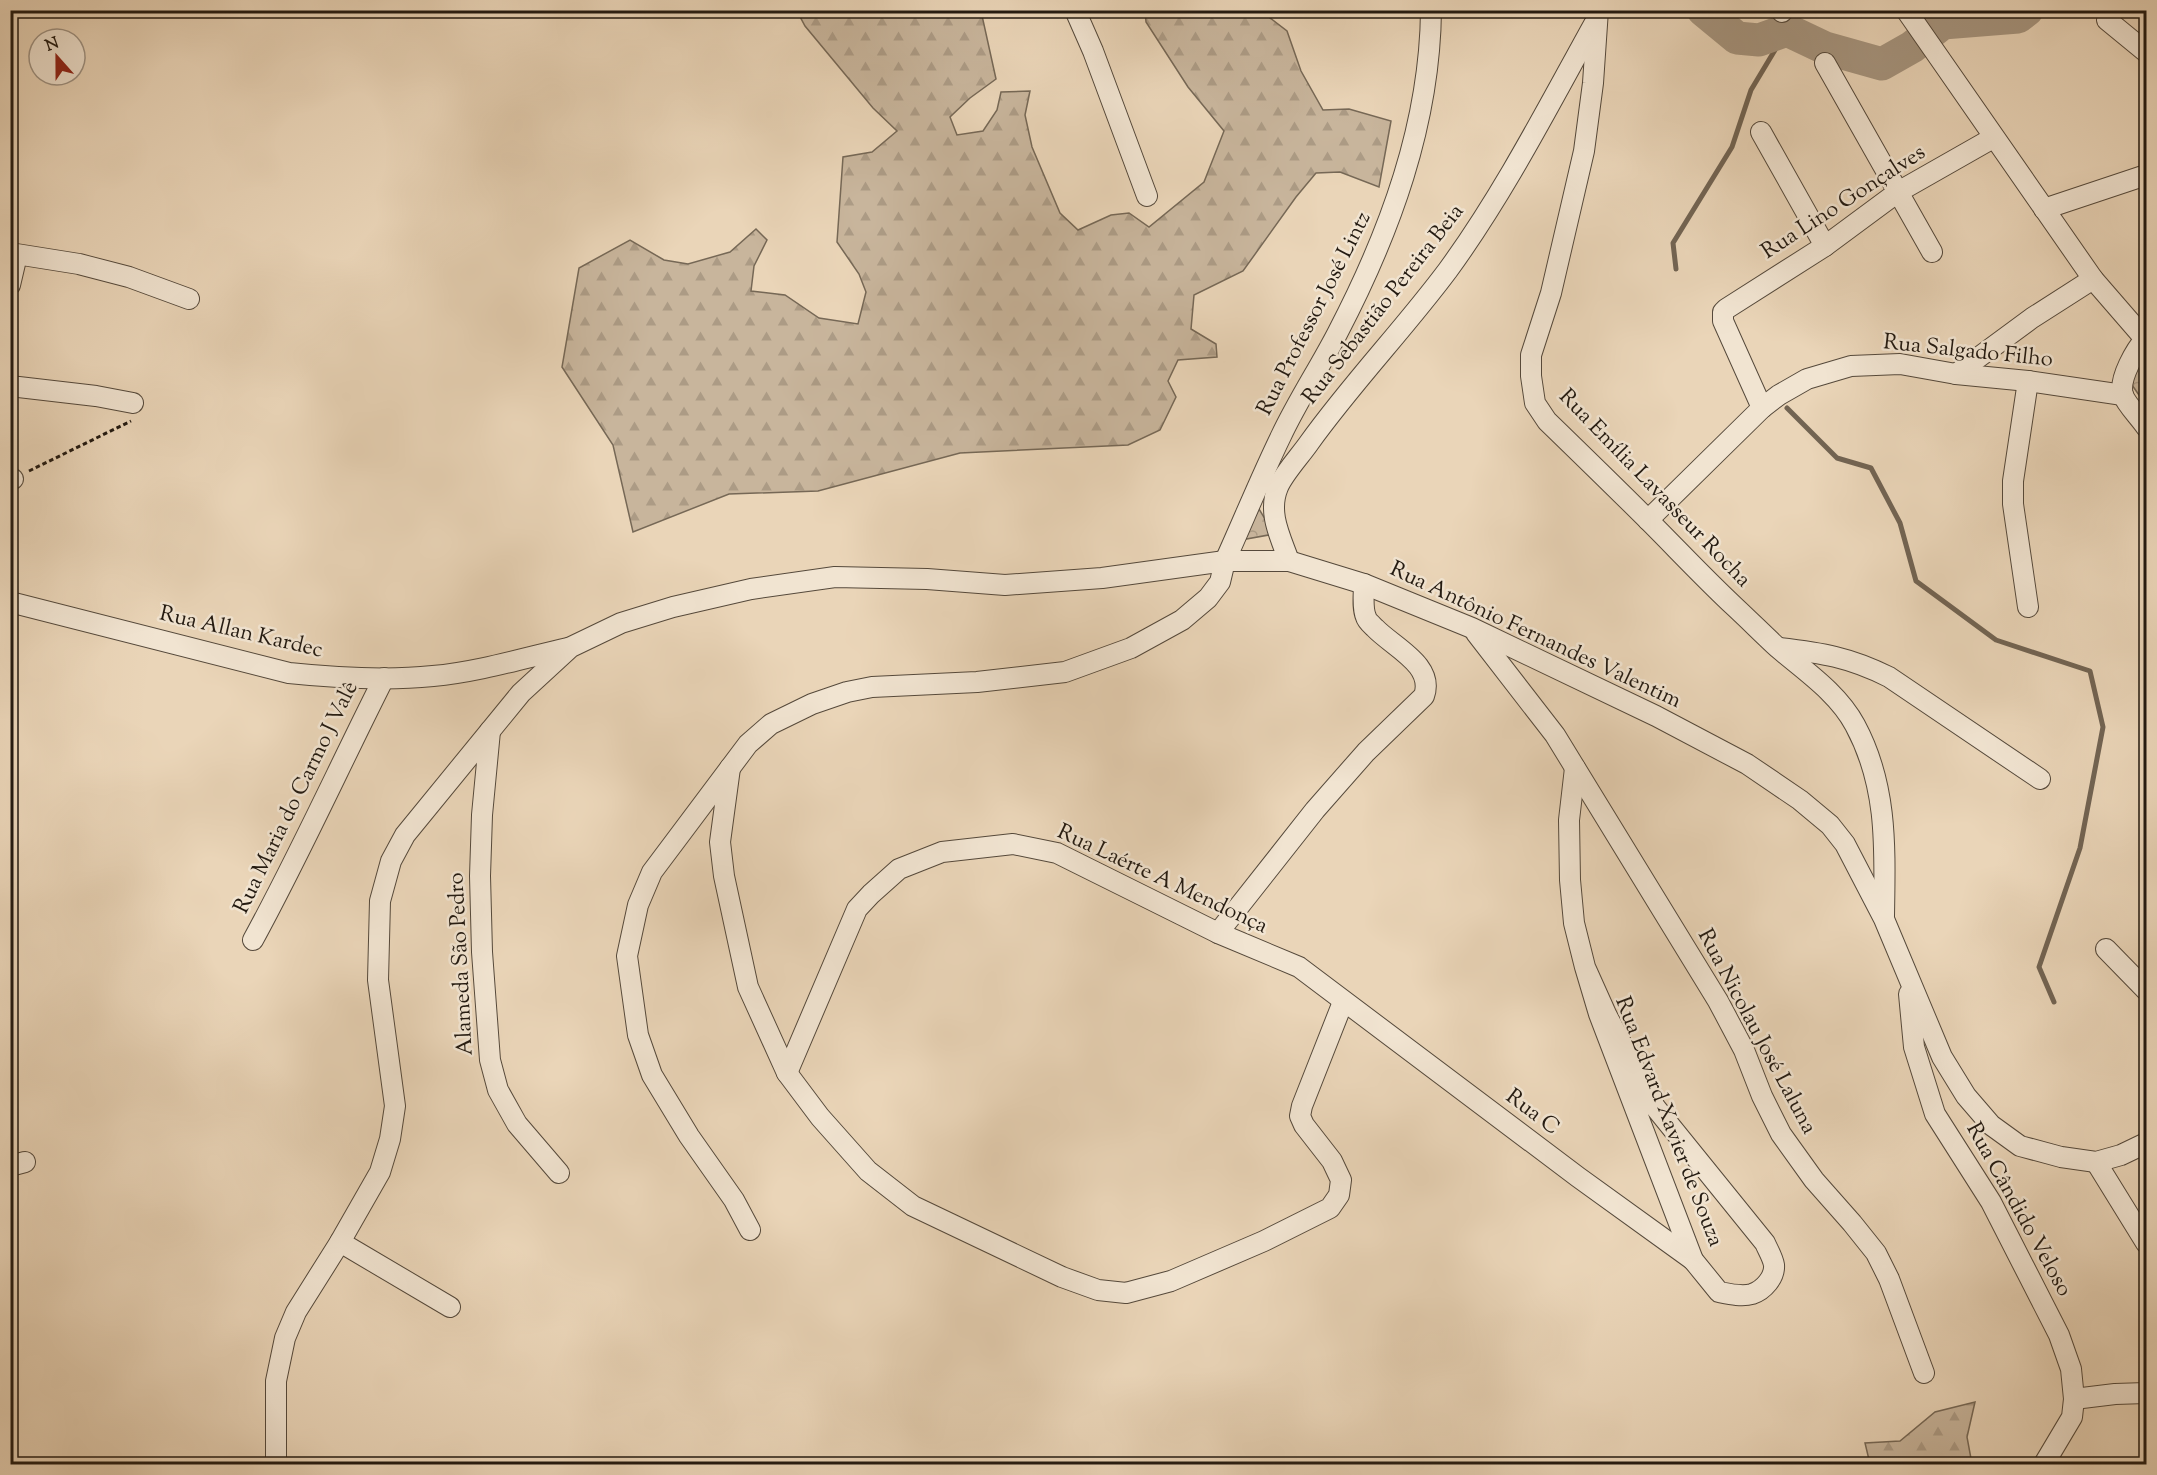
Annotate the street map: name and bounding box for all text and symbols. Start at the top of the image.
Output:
north arrow [27,27,87,87]
text: N [42,32,63,58]
street label: Rua Lino Gonçalves [1756,138,1932,268]
street label: Rua Sebastião Pereira Beia [1295,198,1473,412]
street label: Rua Professor José Lintz [1250,207,1380,421]
street label: Rua Salgado Filho [1882,327,2054,377]
street label: Rua Emília Lavasseur Rocha [1550,382,1758,596]
street label: Rua Antônio Fernandes Valentim [1384,554,1686,718]
street label: Rua Allan Kardec [156,599,326,667]
street label: Rua Maria do Carmo J Valê [227,676,367,920]
street label: Rua Laérte A Mendonça [1051,817,1273,943]
street label: Alameda São Pedro [441,872,483,1056]
street label: Rua Nicolau José Laluna [1688,924,1824,1140]
street label: Rua Edvard Xavier de Souza [1605,992,1731,1252]
street label: Rua C [1498,1082,1566,1144]
street label: Rua Cândido Veloso [1957,1117,2079,1303]

